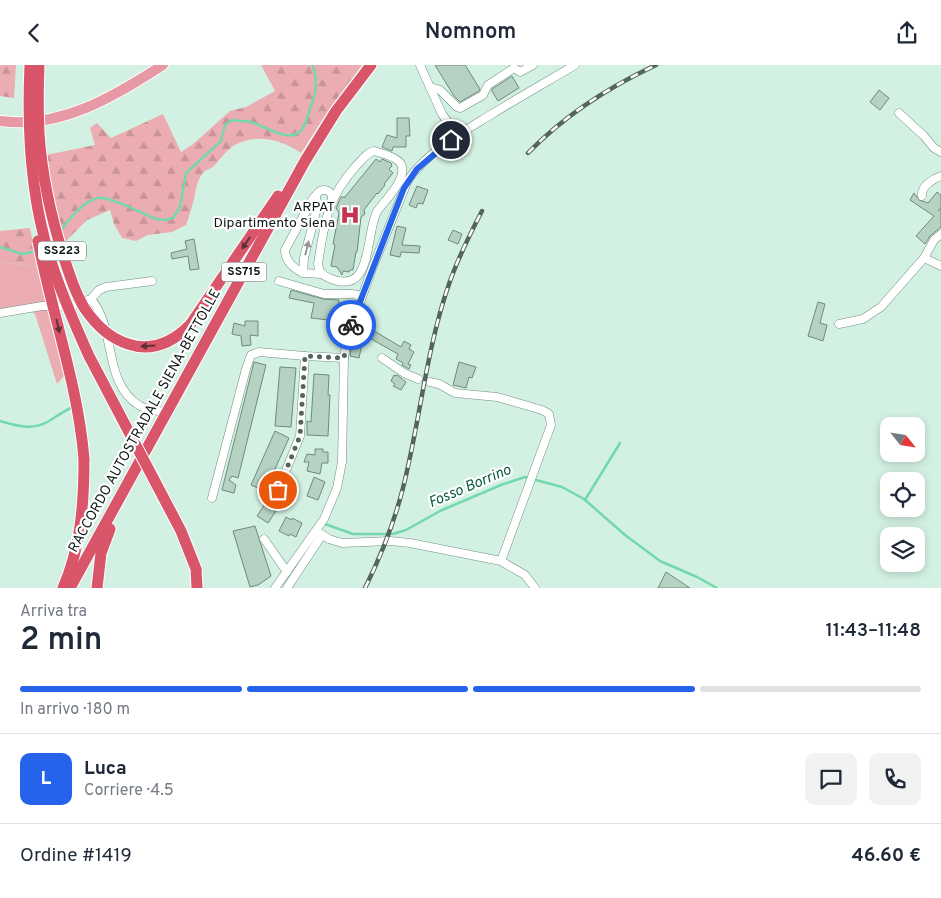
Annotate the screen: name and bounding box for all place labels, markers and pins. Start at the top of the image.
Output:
pin [430,119,472,161]
place label: ARPAT Dipartimento Siena [213,199,335,232]
hospital icon: ARPAT Dipartimento Siena [339,204,361,226]
pin [257,469,299,511]

